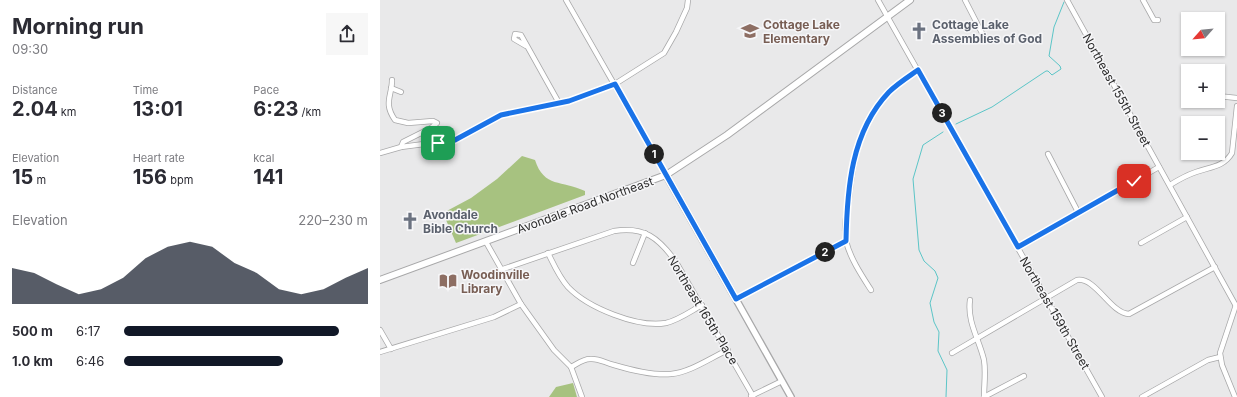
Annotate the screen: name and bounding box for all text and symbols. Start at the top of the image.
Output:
north arrow [1181,12,1225,56]
map controls [1181,12,1225,160]
text: Morning run [12,13,144,39]
button: share [326,13,368,55]
place label: Cottage Lake Elementary [763,17,840,46]
place label: Cottage Lake Assemblies of God [932,17,1042,46]
school or university icon: Cottage Lake Elementary [740,21,760,41]
church icon: Cottage Lake Assemblies of God [909,21,929,41]
street label: Northeast 155th Street [1080,31,1154,149]
text: 09:30 [12,41,48,57]
button: + [1181,64,1225,108]
text: Distance [12,83,57,97]
text: Time [133,83,158,97]
text: Pace [253,83,279,97]
text: 2.04 [12,97,58,121]
text: 13:01 [133,97,183,121]
text: 6:23 [253,97,299,121]
pin: 3 [932,103,952,123]
text: km [58,105,76,119]
text: /km [299,105,321,119]
text: 3 [938,106,946,120]
button: − [1181,116,1225,160]
pin [421,126,455,160]
icon: arrive [427,132,449,154]
pin: 1 [644,144,664,164]
text: 1 [652,147,656,161]
text: Elevation [12,151,59,165]
text: Heart rate [133,151,185,165]
text: kcal [253,151,274,165]
pin [1117,164,1151,198]
text: 15 [12,165,33,189]
text: 156 [133,165,167,189]
text: 141 [253,165,283,189]
icon: check [1123,170,1145,192]
text: m [33,173,46,187]
text: bpm [167,173,193,187]
street label: Avondale Road Northeast [515,173,655,237]
place label: Avondale Bible Church [423,207,498,236]
church icon: Avondale Bible Church [400,211,420,231]
text: Elevation [12,212,68,228]
text: 220–230 m [298,212,368,228]
pin: 2 [815,242,835,262]
text: 2 [822,245,828,259]
street label: Northeast 165th Place [664,253,742,367]
street label: Northeast 159th Street [1017,254,1093,372]
place label: Woodinville Library [461,267,530,296]
library icon: Woodinville Library [438,271,458,291]
text: 500 m [12,323,53,339]
text: 6:17 [76,323,100,339]
text: 1.0 km [12,353,53,369]
text: 6:46 [76,353,104,369]

